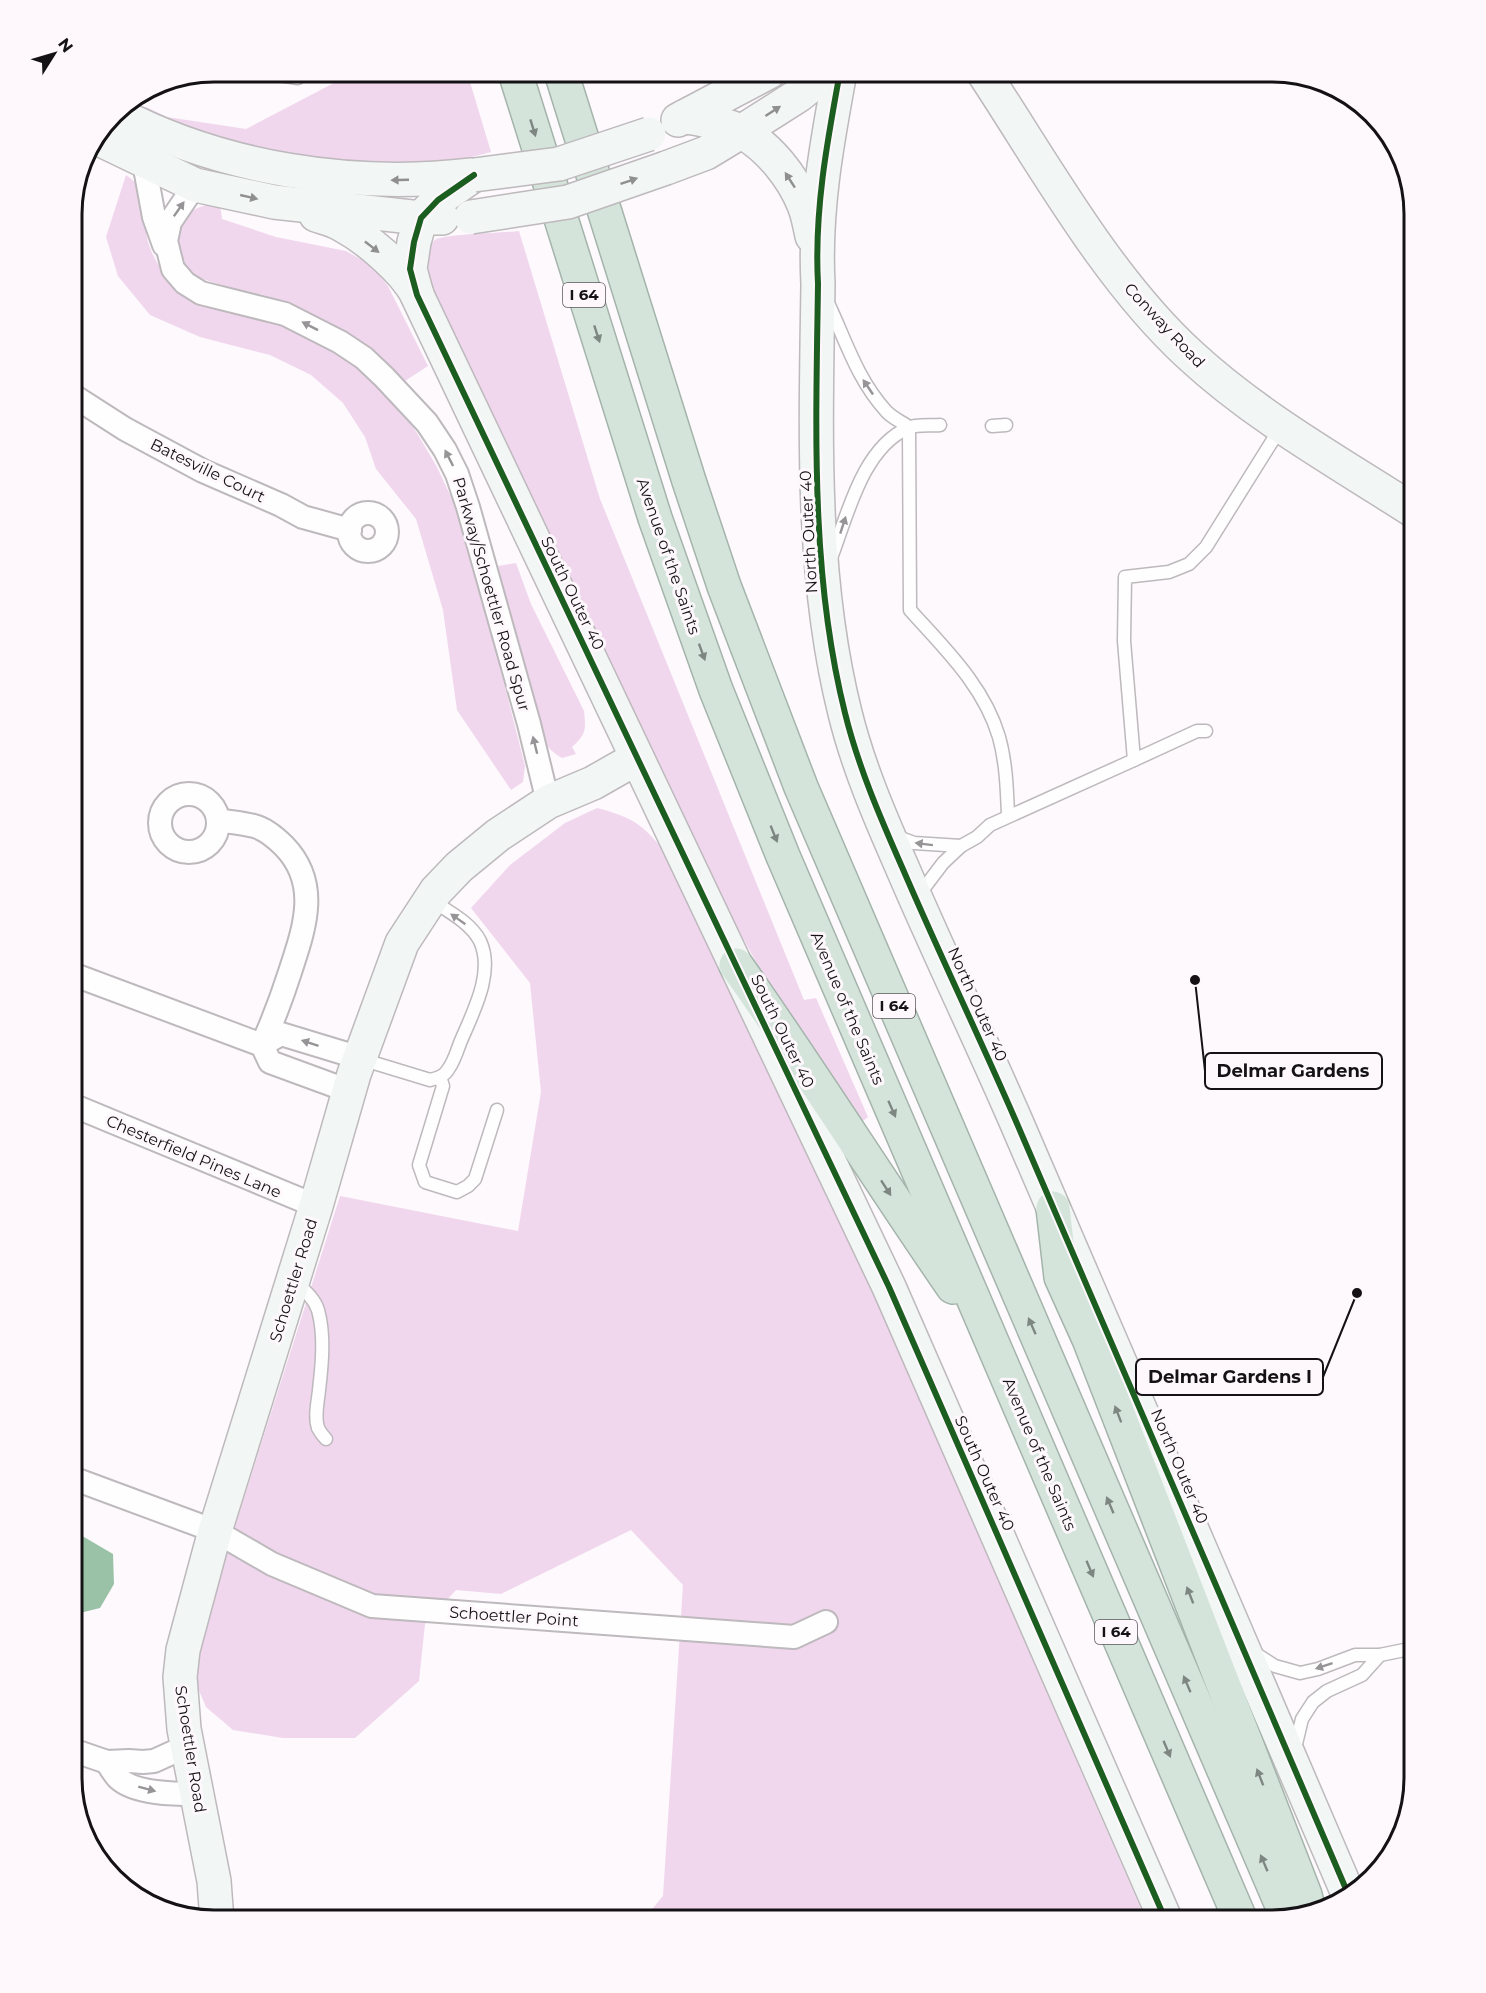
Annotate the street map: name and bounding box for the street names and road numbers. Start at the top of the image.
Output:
street label: Conway Road [1120,279,1209,372]
road number: I 64 [563,283,605,307]
street label: Batesville Court [147,434,269,507]
street label: North Outer 40 [796,470,821,594]
street label: Parkway/Schoettler Road Spur [449,475,534,713]
street label: Avenue of the Saints [633,475,704,637]
street label: South Outer 40 [537,533,608,653]
street label: Avenue of the Saints [807,929,888,1088]
street label: North Outer 40 [944,944,1011,1064]
street label: South Outer 40 [747,971,818,1091]
road number: I 64 [873,994,915,1018]
street label: Chesterfield Pines Lane [103,1111,284,1202]
street label: Schoettler Road [266,1216,321,1344]
street label: Avenue of the Saints [999,1375,1080,1534]
street label: North Outer 40 [1147,1406,1212,1527]
street label: South Outer 40 [951,1413,1018,1534]
street label: Schoettler Point [449,1603,580,1631]
road number: I 64 [1095,1620,1137,1644]
street label: Schoettler Road [171,1684,210,1814]

